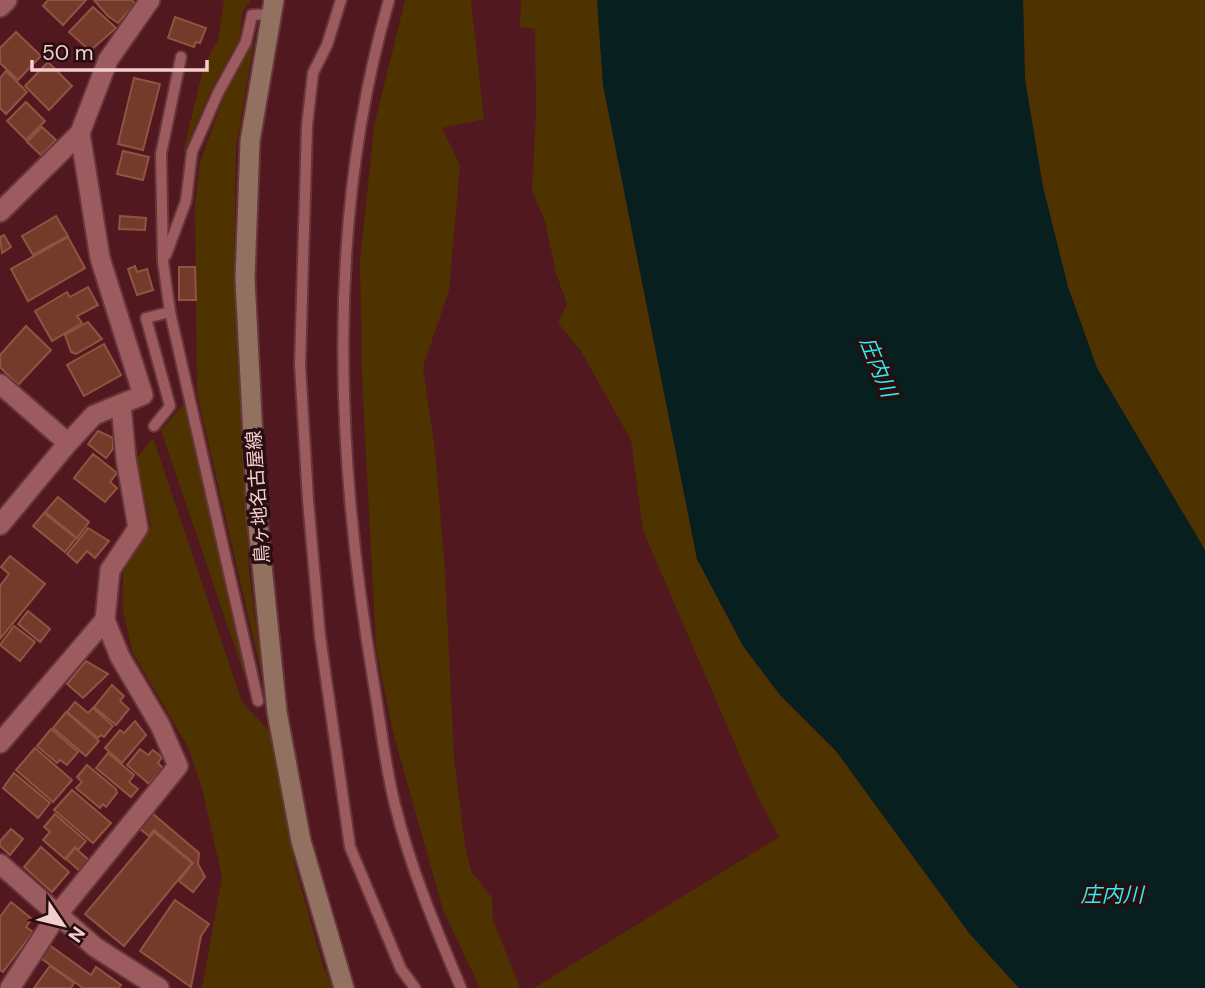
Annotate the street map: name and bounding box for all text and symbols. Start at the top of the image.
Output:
scale bar [32,28,206,72]
text: 50 m [42,39,93,67]
water label: 庄内川 [853,333,904,403]
street label: 鳥ヶ地名古屋線 [241,430,275,564]
water label: 庄内川 [1081,881,1145,909]
north arrow [28,890,98,960]
text: N [62,922,91,947]

